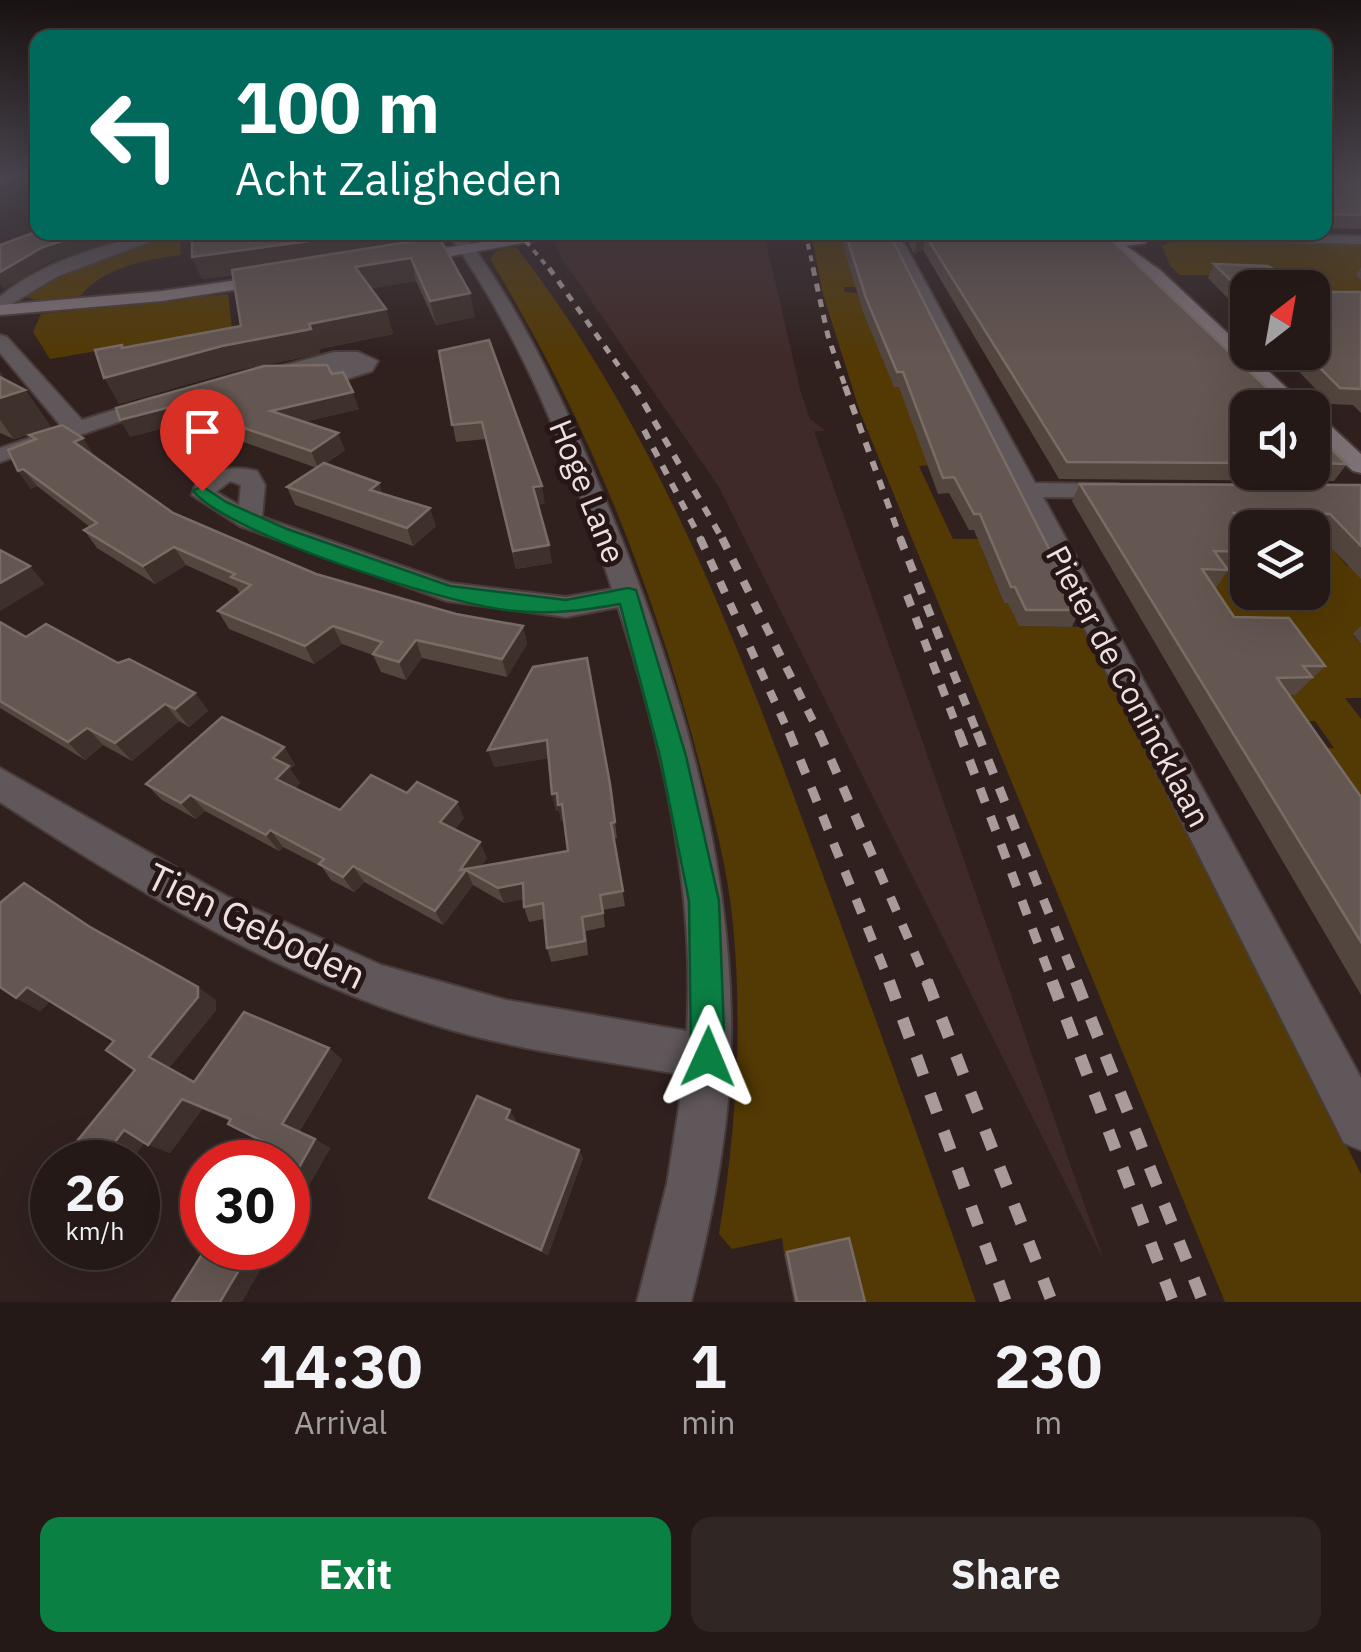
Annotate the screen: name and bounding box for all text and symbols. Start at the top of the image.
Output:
text: 100 m [235,61,440,152]
icon: left [70,70,200,200]
text: Acht Zaligheden [235,149,562,207]
north arrow [1230,270,1330,370]
map controls [1230,270,1330,610]
pin [160,389,245,492]
button: sound [1230,390,1330,490]
icon: arrive [175,404,230,459]
street label: Hoge Lane [540,413,636,569]
button: layers [1230,510,1330,610]
street label: Pieter de Conincklaan [1037,538,1221,834]
street label: Tien Geboden [139,851,375,999]
position arrow [656,1005,760,1109]
speed limit sign: 30 [180,1140,310,1270]
text: 26 [65,1160,125,1225]
text: km/h [66,1214,124,1247]
text: 14:30 [259,1326,423,1405]
text: 1 [690,1326,726,1405]
text: 230 [994,1326,1102,1405]
text: Arrival [294,1401,387,1443]
text: min [681,1401,735,1443]
text: m [1034,1401,1062,1443]
button: Exit [40,1517,671,1632]
button: Share [691,1517,1321,1632]

